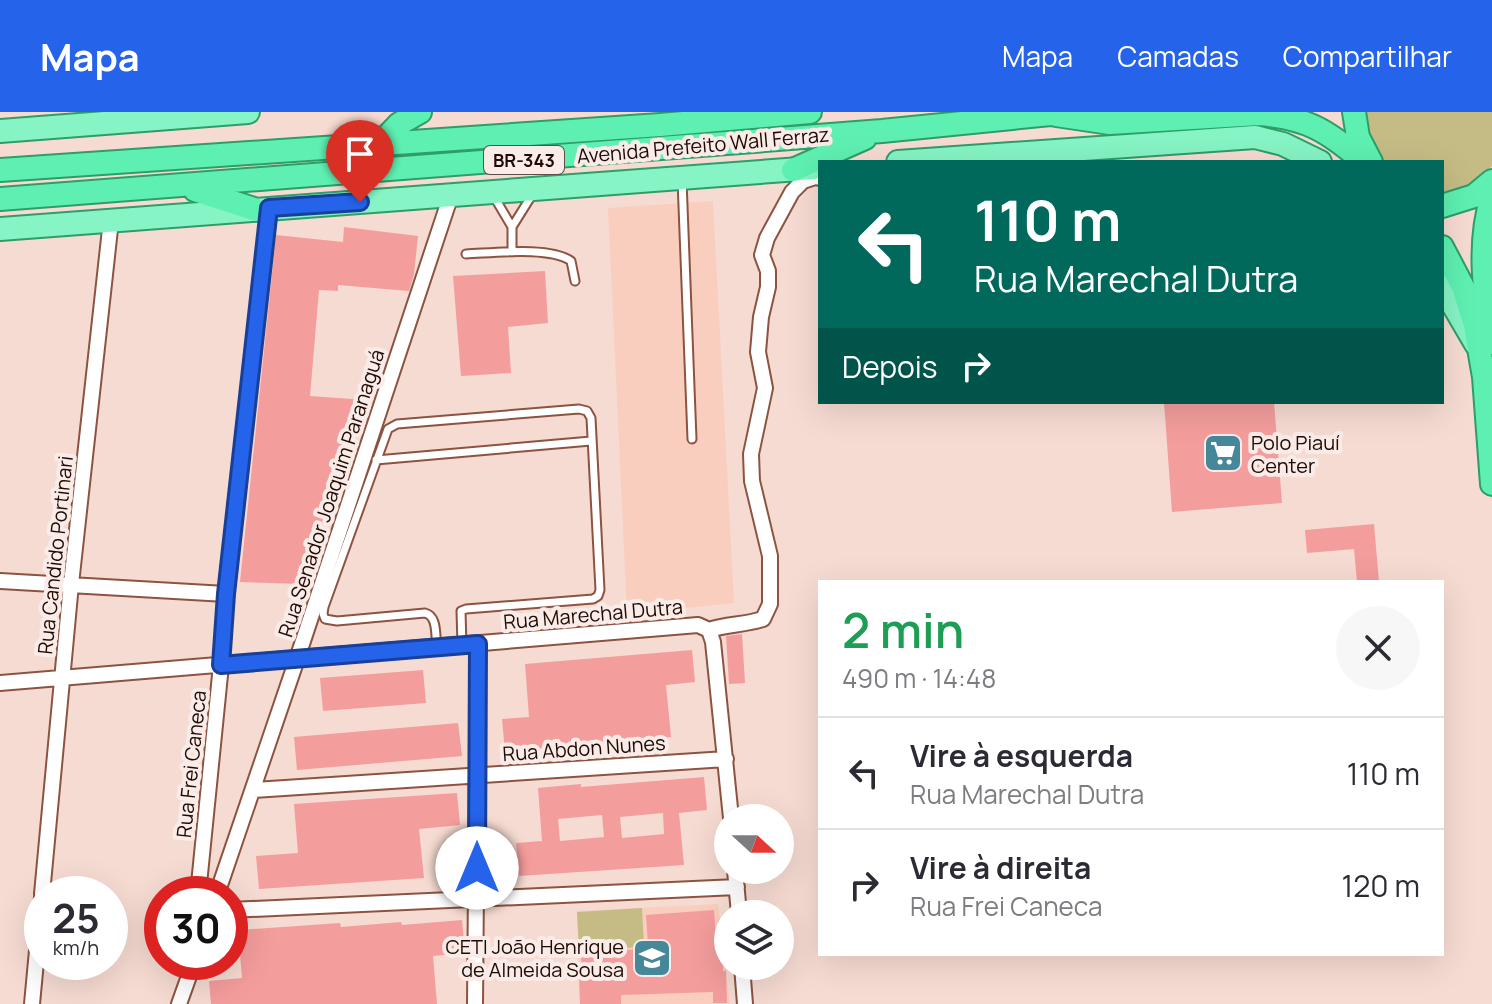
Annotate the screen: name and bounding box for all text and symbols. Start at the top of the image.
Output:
text: Mapa [40,30,140,82]
text: Mapa [1002,37,1073,75]
text: Camadas [1117,37,1239,75]
text: Compartilhar [1283,37,1452,75]
pin [326,120,394,202]
street label: Avenida Prefeito Wall Ferraz [576,121,830,169]
icon: arrive [338,132,382,176]
road number: BR-343 [484,146,564,174]
text: 110 m [974,181,1121,258]
icon: left [842,192,946,296]
text: Rua Marechal Dutra [974,254,1298,303]
icon: right [954,344,998,388]
street label: Rua Senador Joaquim Paranaguá [272,346,390,640]
text: Depois [842,346,938,387]
place label: Polo Piauí Center [1251,429,1340,479]
supermarket icon: Polo Piauí Center [1202,432,1244,474]
street label: Rua Candido Portinari [31,454,79,656]
street label: Rua Marechal Dutra [502,593,684,635]
text: 2 min [842,597,964,662]
button: close [1336,606,1420,690]
text: 490 m · 14:48 [842,660,996,696]
street label: Rua Frei Caneca [170,689,212,839]
street label: Rua Abdon Nunes [502,729,666,767]
text: Vire à esquerda [910,735,1133,776]
icon: left [842,751,886,795]
text: 110 m [1347,753,1420,794]
text: Rua Marechal Dutra [910,776,1144,812]
north arrow [714,804,794,884]
map controls [714,804,794,980]
position arrow [435,826,519,910]
text: Vire à direita [910,847,1091,888]
icon: right [842,863,886,907]
text: 120 m [1341,865,1420,906]
speed limit sign: 30 [144,876,248,980]
text: Rua Frei Caneca [910,888,1103,924]
text: 25 [52,890,100,945]
button: layers [714,900,794,980]
place label: CETI João Henrique de Almeida Sousa [445,933,624,983]
text: km/h [53,934,99,961]
school or university icon: CETI João Henrique de Almeida Sousa [631,937,673,979]

